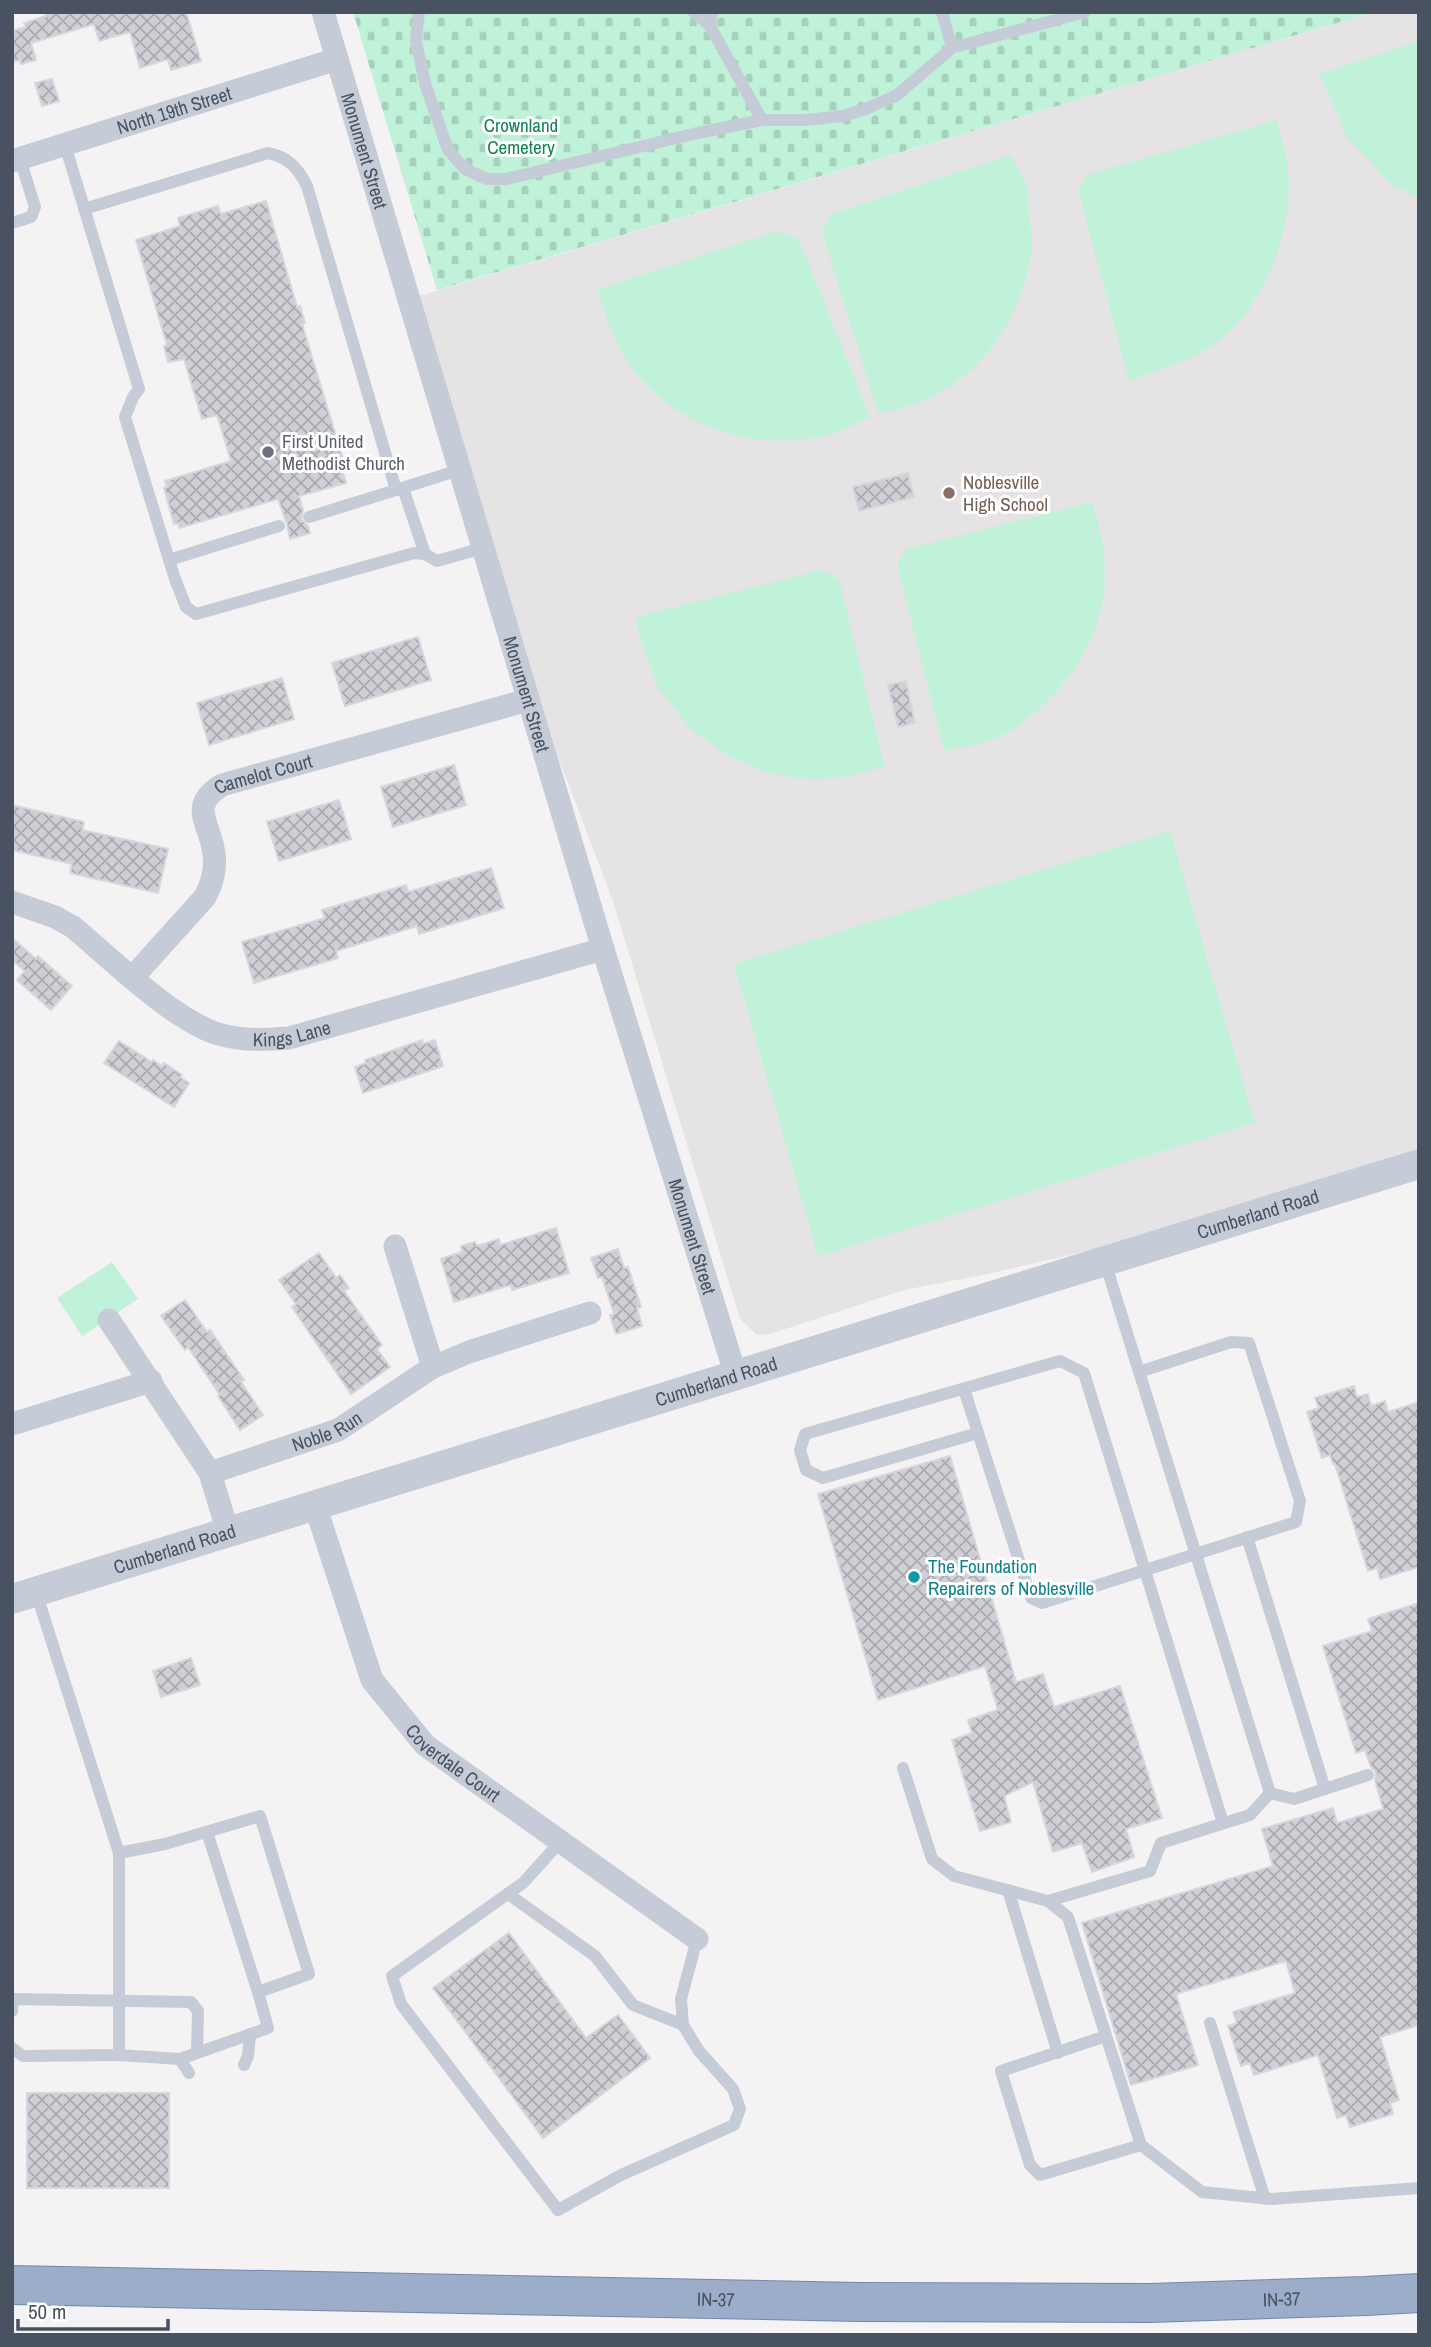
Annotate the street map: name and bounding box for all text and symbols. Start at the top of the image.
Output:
street label: North 19th Street [114,80,235,140]
street label: Monument Street [335,90,394,213]
park label: Crownland Cemetery [484,112,558,160]
place label: First United Methodist Church [282,428,405,476]
marker: First United Methodist Church [260,444,276,460]
place label: Noblesville High School [963,469,1048,517]
marker: Noblesville High School [941,485,957,501]
street label: Monument Street [497,633,557,756]
street label: Camelot Court [208,747,316,800]
street label: Kings Lane [253,1014,334,1052]
street label: Monument Street [662,1175,723,1298]
street label: Cumberland Road [1194,1183,1322,1245]
street label: Cumberland Road [652,1350,780,1412]
street label: Noble Run [288,1405,367,1458]
street label: Cumberland Road [110,1518,239,1580]
place label: The Foundation Repairers of Noblesville [928,1553,1094,1601]
marker: The Foundation Repairers of Noblesville [906,1569,922,1585]
street label: Coverdale Court [400,1718,506,1808]
street label: IN-37 [1262,2285,1302,2312]
street label: IN-37 [697,2286,736,2313]
scale bar [18,2288,168,2332]
text: 50 m [28,2297,66,2326]

